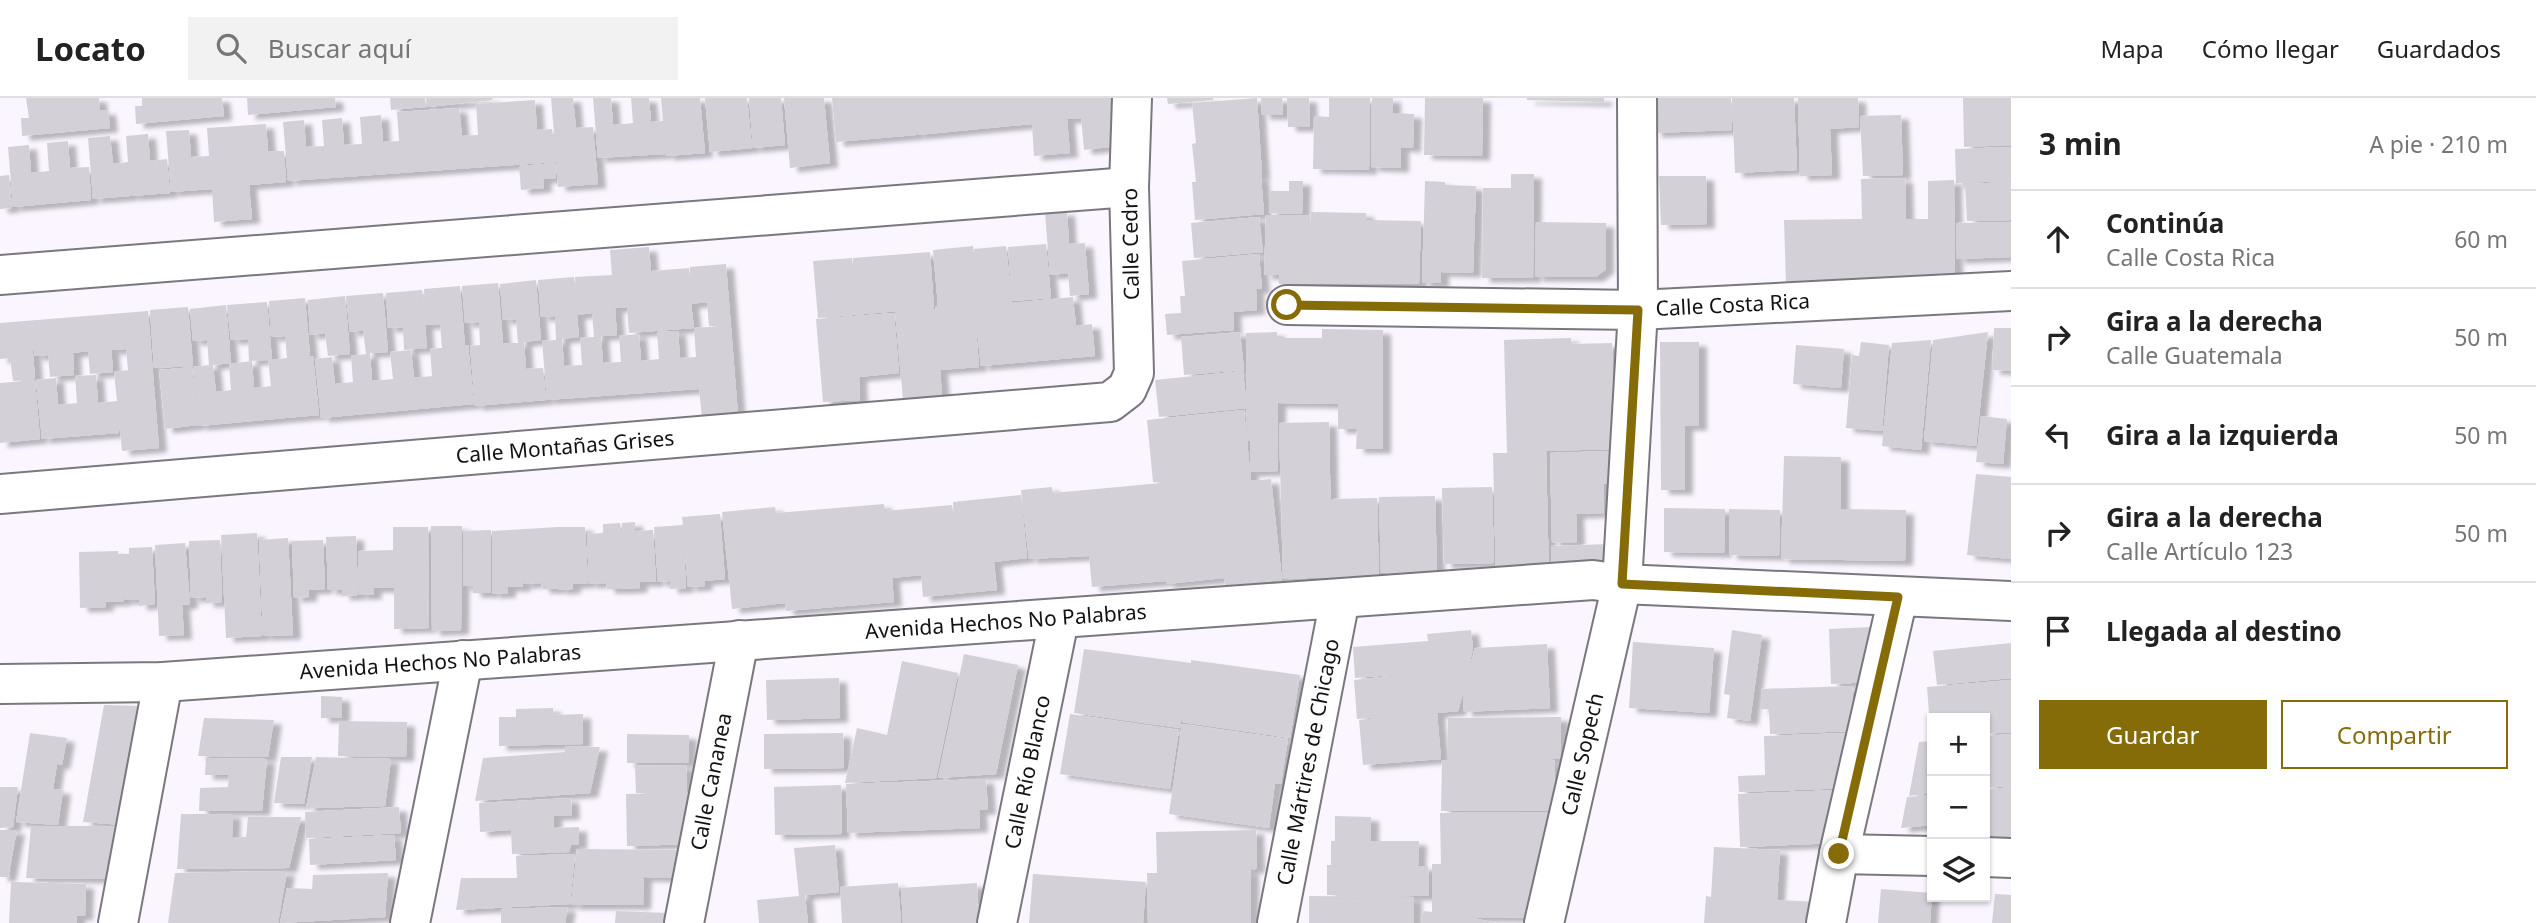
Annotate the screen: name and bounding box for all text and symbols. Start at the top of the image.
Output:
search box [188,17,678,80]
text: Locato [35,26,146,71]
icon: search [212,29,250,67]
text: Buscar aquí [268,30,411,66]
text: Mapa [2100,32,2164,65]
text: Cómo llegar [2202,32,2339,65]
text: Guardados [2377,32,2501,65]
text: 3 min [2039,123,2122,164]
text: A pie · 210 m [2369,128,2508,160]
street label: Calle Cedro [1115,188,1145,300]
text: Continúa [2106,205,2224,241]
icon: ahead [2039,220,2077,258]
text: 60 m [2454,223,2508,255]
text: Calle Costa Rica [2106,241,2275,273]
street label: Calle Costa Rica [1655,286,1811,322]
route start [1271,289,1302,320]
text: Gira a la derecha [2106,303,2323,339]
icon: right [2039,318,2077,356]
text: 50 m [2454,321,2508,353]
text: Calle Guatemala [2106,339,2283,371]
icon: left [2039,416,2077,454]
text: Gira a la izquierda [2106,417,2339,453]
text: 50 m [2454,419,2508,451]
street label: Calle Montañas Grises [455,423,675,469]
text: Gira a la derecha [2106,499,2323,535]
icon: right [2039,514,2077,552]
text: 50 m [2454,517,2508,549]
text: Calle Artículo 123 [2106,535,2293,567]
street label: Avenida Hechos No Palabras [864,597,1147,645]
icon: arrive [2039,612,2077,650]
text: Llegada al destino [2106,613,2342,649]
street label: Calle Mártires de Chicago [1270,636,1345,888]
street label: Avenida Hechos No Palabras [298,637,582,685]
street label: Calle Sopech [1554,690,1610,818]
street label: Calle Río Blanco [997,692,1056,851]
button: Guardar [2039,700,2267,769]
button: Compartir [2281,700,2508,769]
street label: Calle Cananea [683,710,738,853]
map controls [1927,713,1990,902]
button: + [1927,713,1990,776]
button: − [1927,776,1990,839]
route end [1823,838,1854,869]
button: layers [1927,839,1990,902]

